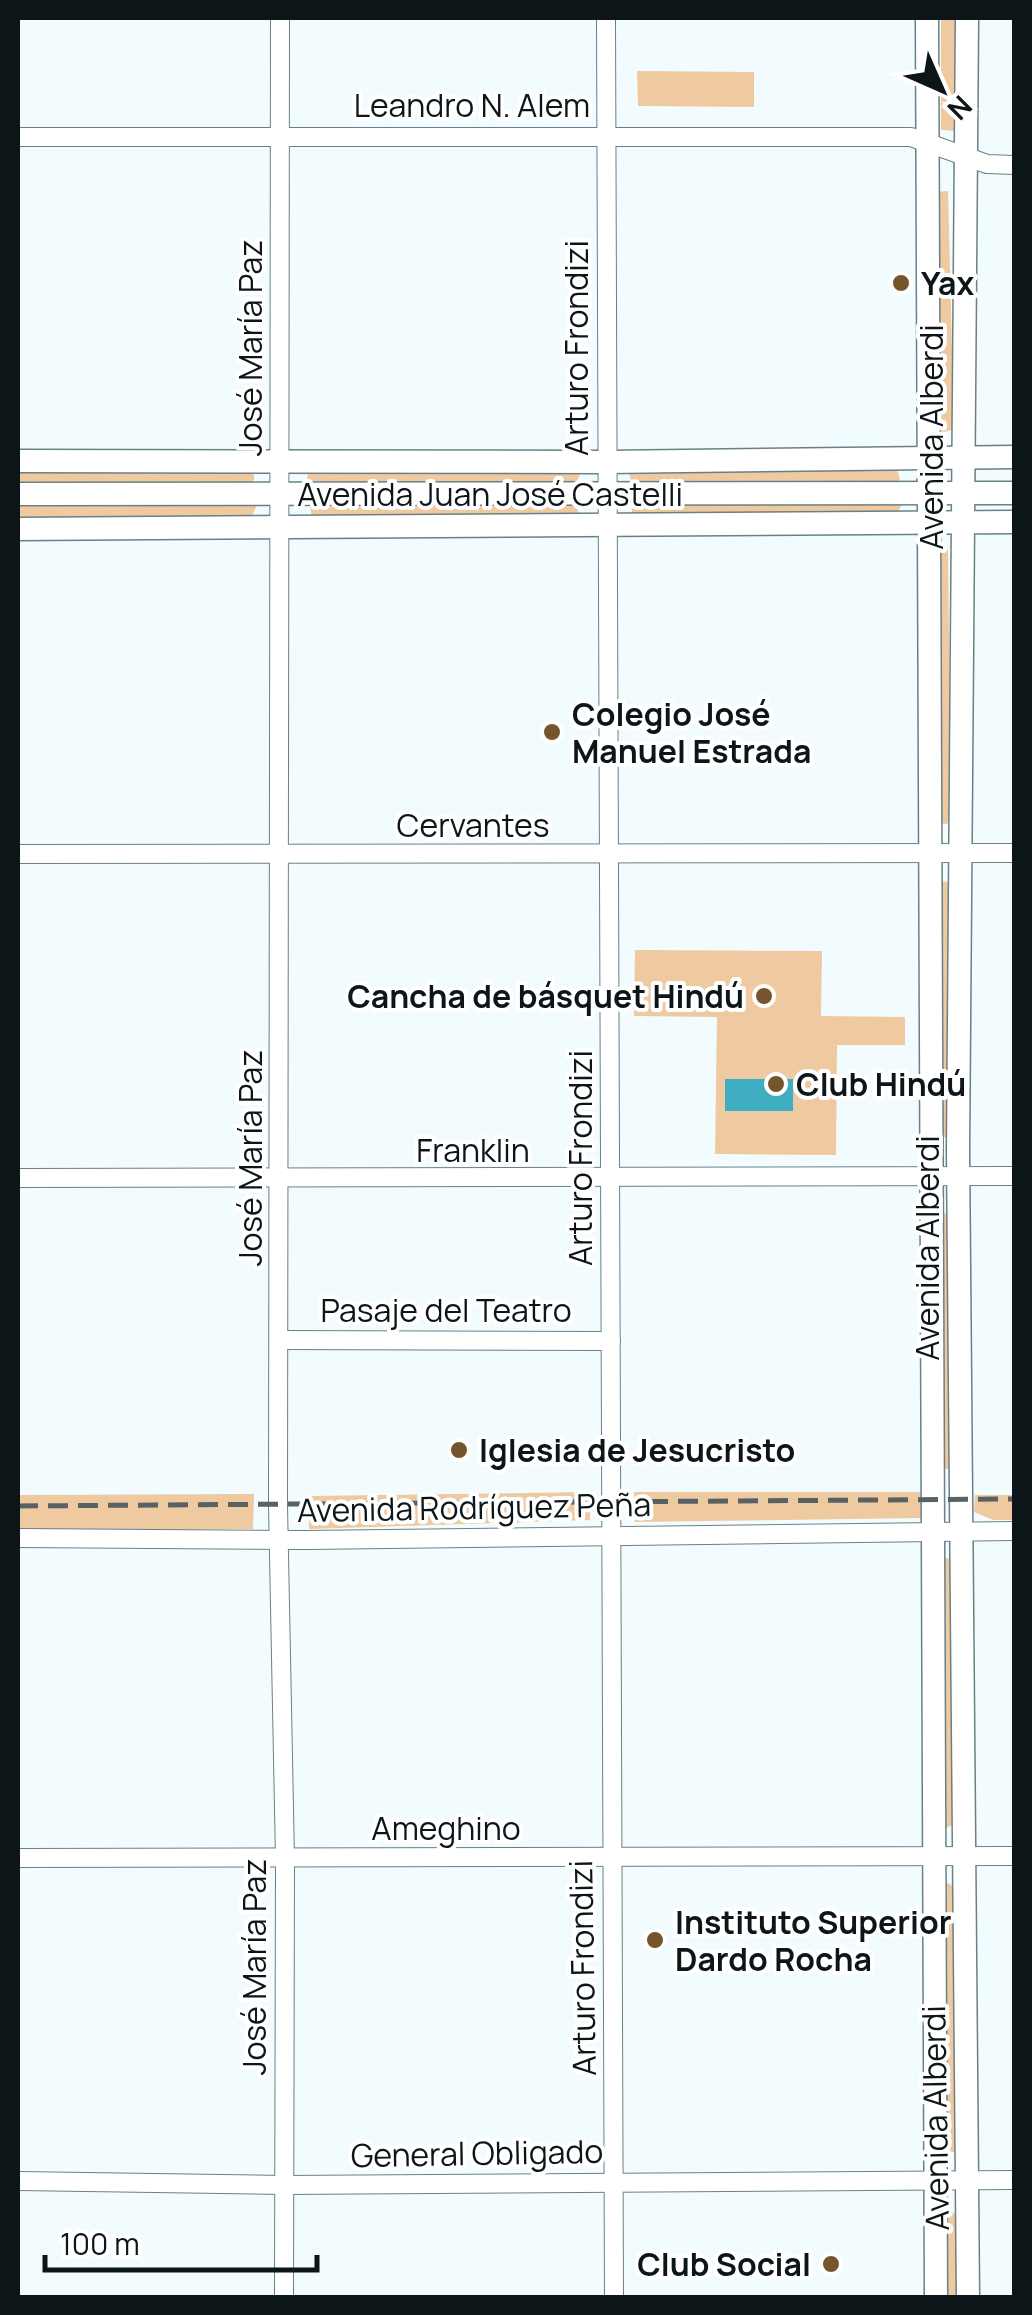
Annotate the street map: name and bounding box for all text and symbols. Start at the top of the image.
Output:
north arrow [892,40,992,140]
street label: Leandro N. Alem [354,83,590,127]
text: N [940,88,981,129]
street label: José María Paz [228,240,272,456]
street label: Arturo Frondizi [554,240,598,456]
place label: Yax [921,261,974,305]
marker: Yax [890,272,912,294]
street label: Avenida Alberdi [909,324,953,550]
street label: Avenida Juan José Castelli [297,472,683,516]
place label: Colegio José Manuel Estrada [572,692,811,773]
marker: Colegio José Manuel Estrada [541,721,563,743]
street label: Cervantes [397,803,549,847]
place label: Cancha de básquet Hindú [347,974,744,1018]
marker: Cancha de básquet Hindú [753,985,775,1007]
street label: José María Paz [228,1050,272,1266]
street label: Arturo Frondizi [558,1050,602,1266]
place label: Club Hindú [796,1062,966,1106]
marker: Club Hindú [765,1073,787,1095]
street label: Franklin [416,1128,530,1172]
street label: Avenida Alberdi [905,1135,949,1361]
street label: Pasaje del Teatro [320,1288,572,1332]
place label: Iglesia de Jesucristo [479,1428,795,1472]
marker: Iglesia de Jesucristo [448,1439,470,1461]
street label: Avenida Rodríguez Peña [297,1482,651,1532]
street label: Ameghino [371,1806,521,1850]
street label: José María Paz [232,1859,276,2075]
street label: Arturo Frondizi [558,1860,606,2076]
place label: Instituto Superior Dardo Rocha [675,1900,952,1981]
marker: Instituto Superior Dardo Rocha [644,1929,666,1951]
street label: Avenida Alberdi [911,2005,959,2231]
street label: General Obligado [350,2129,604,2177]
scale bar [45,2210,318,2272]
text: 100 m [60,2223,140,2264]
place label: Club Social [637,2242,811,2286]
marker: Club Social [820,2253,842,2275]

